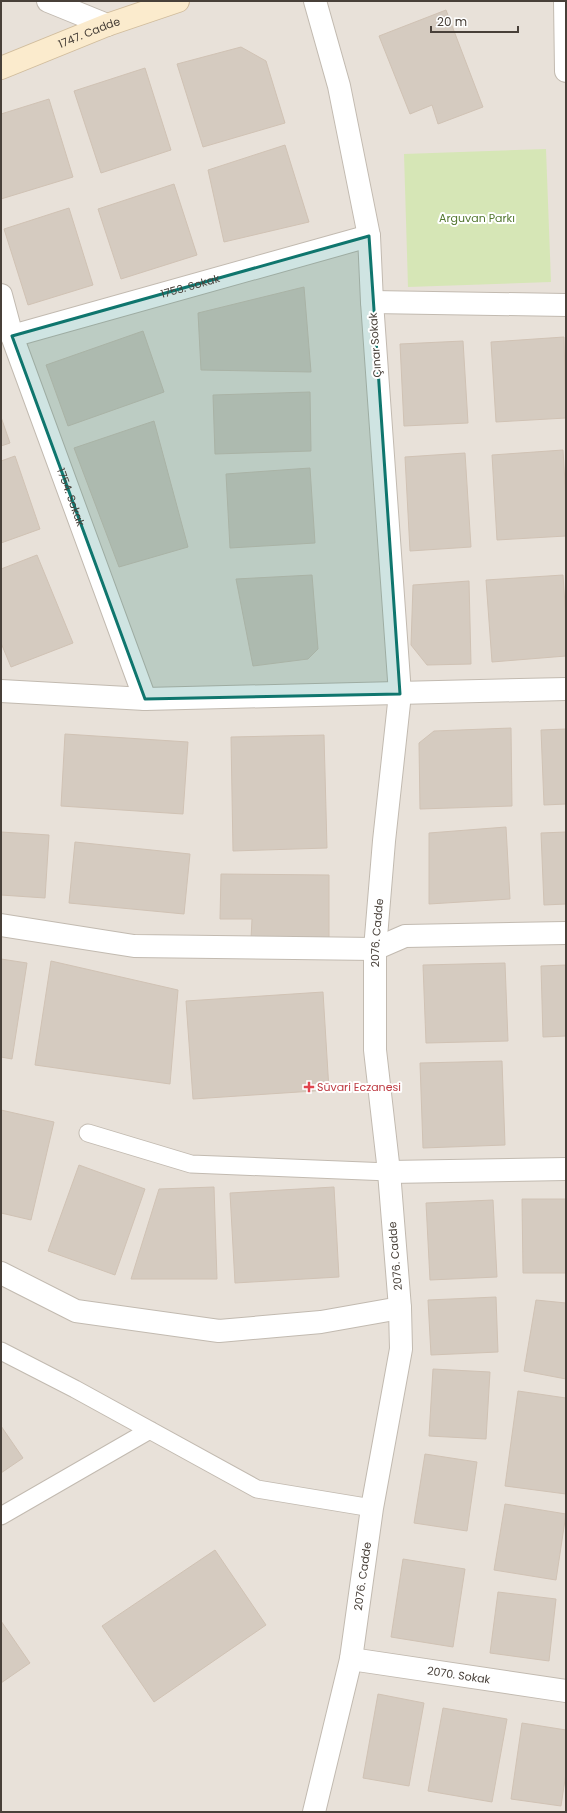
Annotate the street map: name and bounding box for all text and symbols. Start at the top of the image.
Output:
scale bar [431,8,518,34]
street label: 1747. Cadde [56,13,122,52]
text: 20 m [437,13,467,30]
park label: Arguvan Parkı [439,210,515,226]
street label: 1753. Sokak [159,270,222,302]
street label: Çınar Sokak [365,312,385,378]
street label: 1754. Sokak [53,466,89,529]
street label: 2076. Cadde [367,898,387,967]
place label: Süvari Eczanesi [317,1079,401,1095]
marker: Süvari Eczanesi [304,1082,314,1092]
street label: 2076. Cadde [384,1221,406,1291]
street label: 2076. Cadde [350,1541,375,1612]
street label: 2070. Sokak [426,1662,492,1688]

